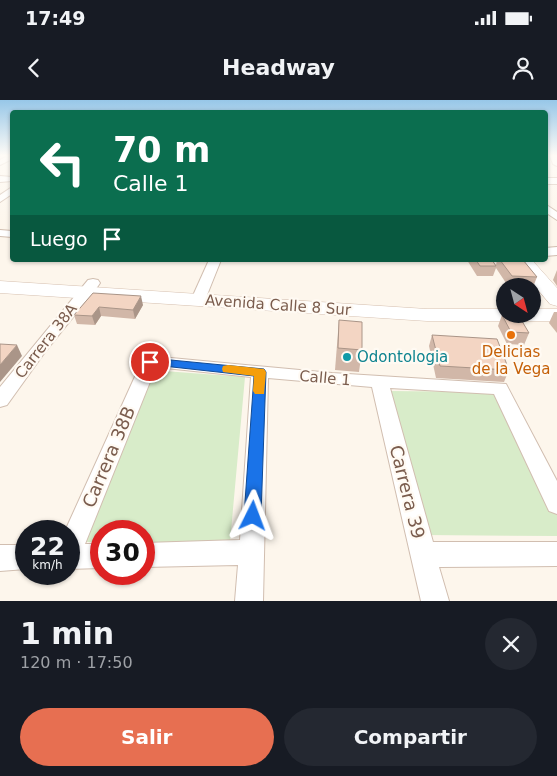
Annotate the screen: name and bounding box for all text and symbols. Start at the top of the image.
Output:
text: 17:49 [25,7,85,29]
icon: back [20,54,48,82]
icon: person [509,54,537,82]
text: Headway [222,55,335,80]
icon: left [30,130,95,195]
text: 70 m [113,130,210,170]
text: Calle 1 [113,171,189,196]
icon: arrive [98,225,126,253]
text: Luego [30,228,88,250]
north arrow [496,278,541,322]
map controls [496,278,541,323]
street label: Avenida Calle 8 Sur [204,291,352,319]
street label: Carrera 38A [11,299,81,382]
marker: Delicias de la Vega [505,329,517,341]
pin [129,341,171,383]
place label: Delicias de la Vega [472,343,550,378]
icon: arrive [136,348,164,376]
place label: Odontologia [357,348,448,366]
marker: Odontologia [341,351,353,363]
street label: Calle 1 [299,367,351,389]
street label: Carrera 38B [78,403,139,511]
street label: Carrera 39 [386,443,429,541]
position arrow [226,489,278,541]
speed limit sign: 30 [90,520,155,585]
text: 22 [30,532,65,561]
text: km/h [32,558,63,572]
text: 1 min [20,616,114,651]
button: close [485,618,537,670]
text: 120 m · 17:50 [20,653,133,672]
button: Salir [20,708,274,766]
button: Compartir [284,708,537,766]

